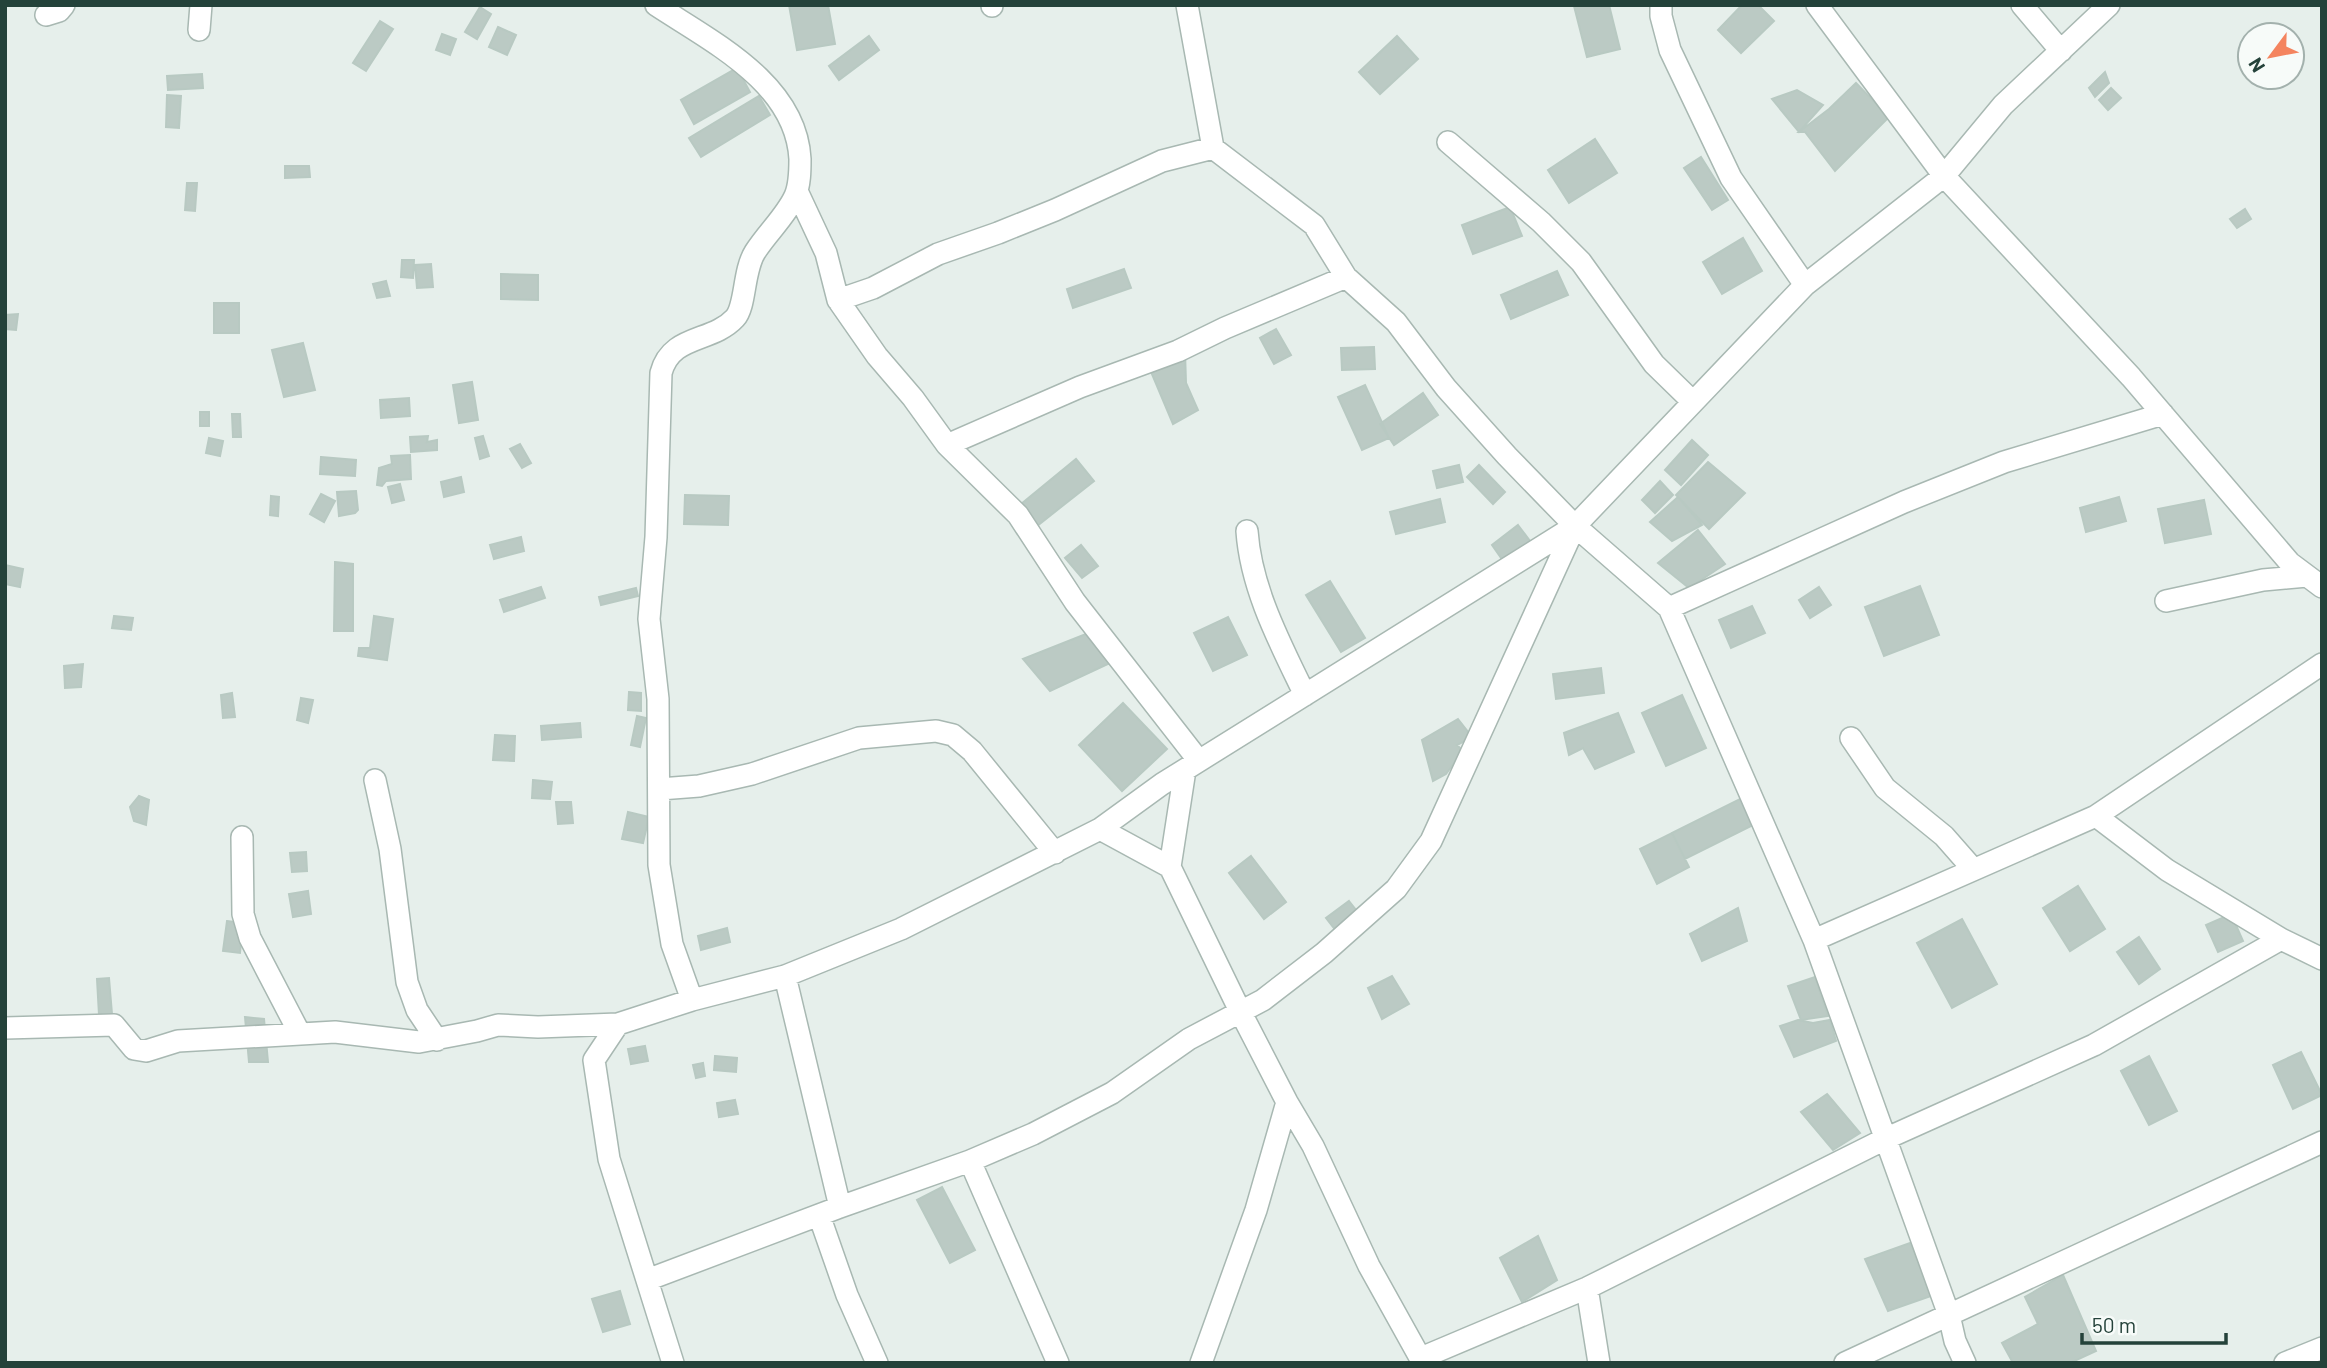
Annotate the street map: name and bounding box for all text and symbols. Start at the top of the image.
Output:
north arrow [2236,21,2306,91]
text: N [2243,54,2269,77]
scale bar [2082,1302,2226,1346]
text: 50 m [2092,1312,2136,1337]

